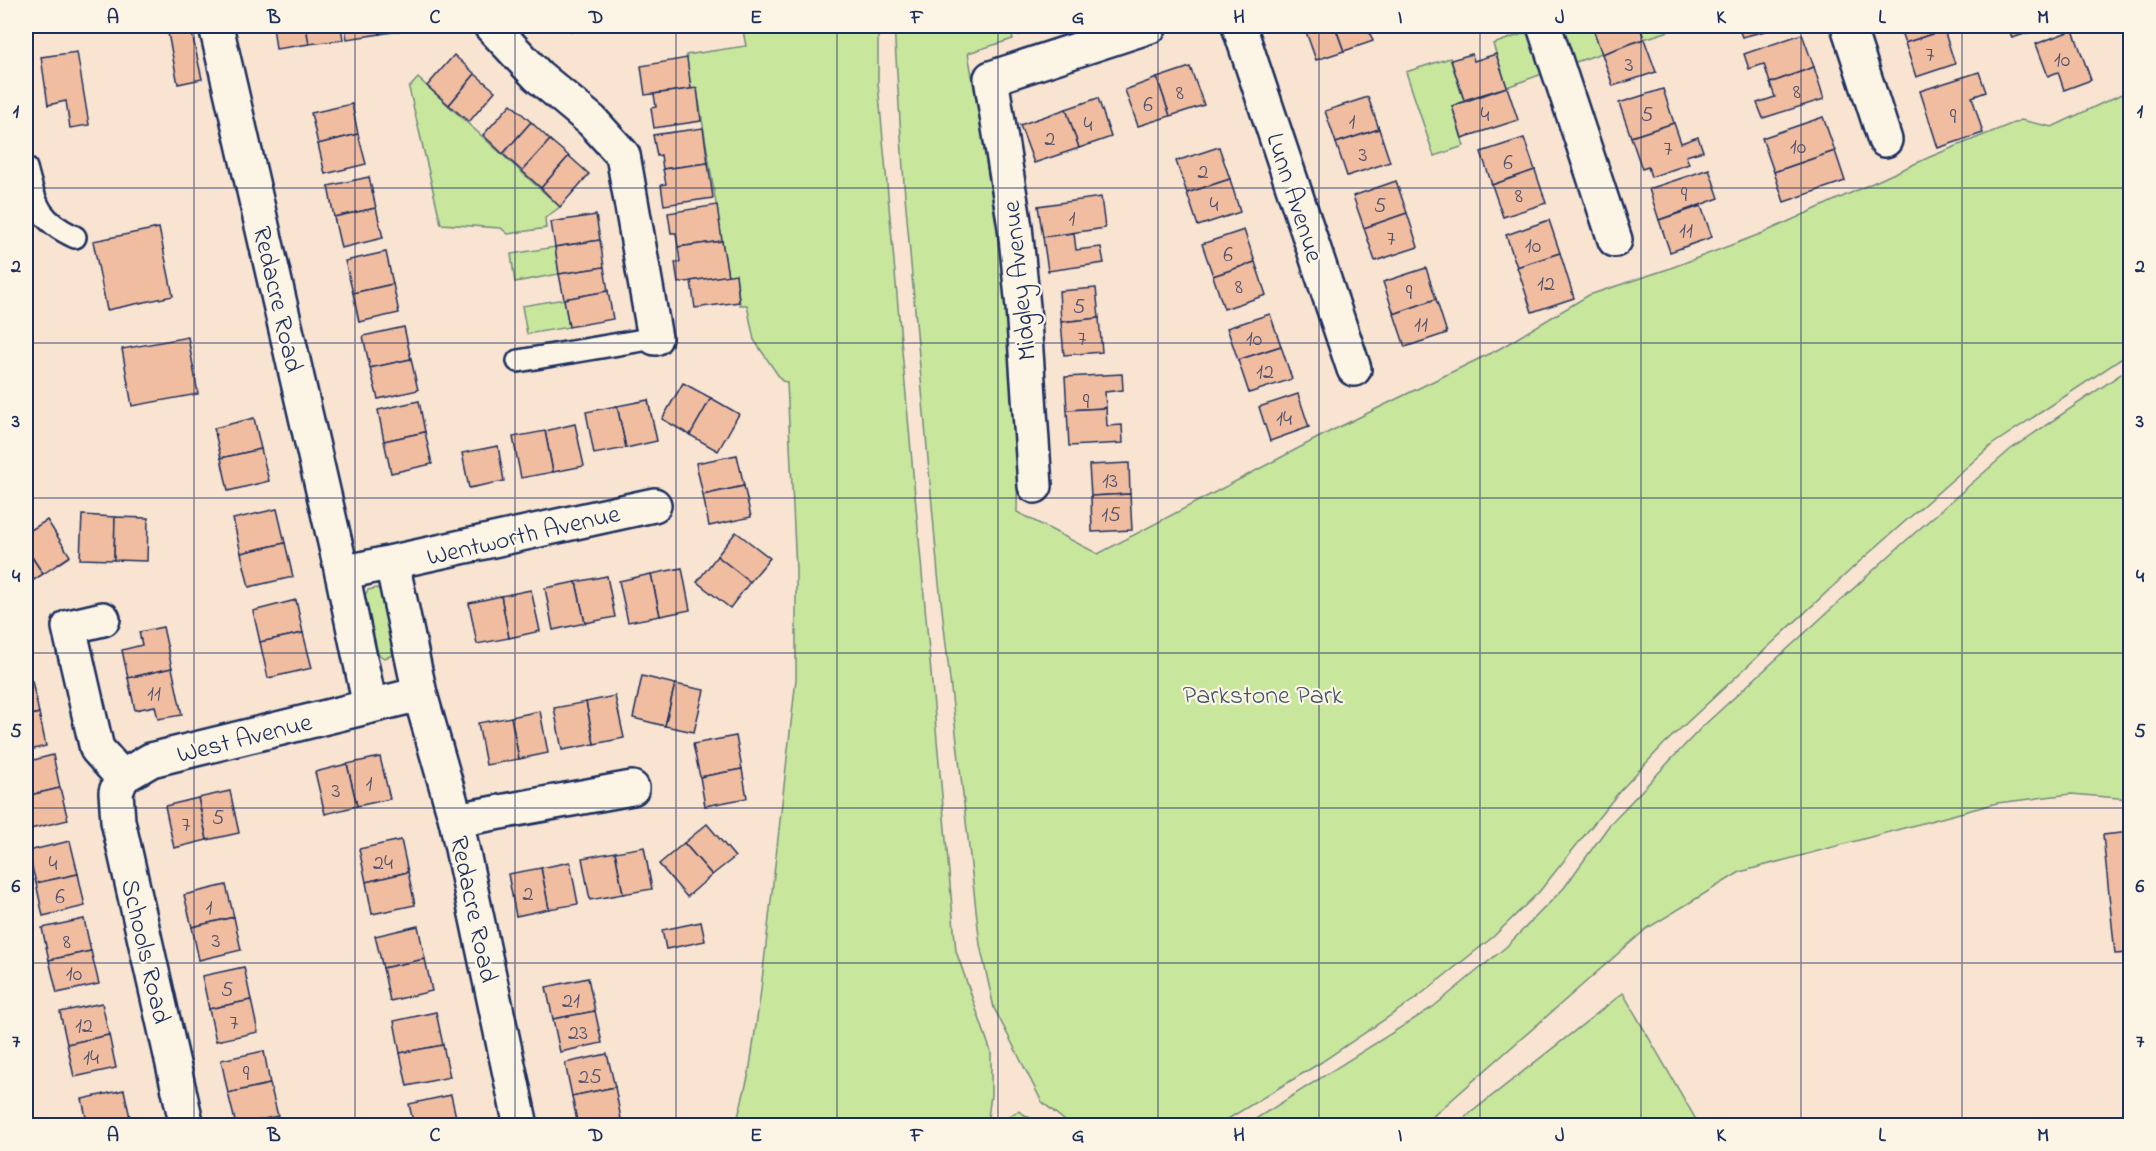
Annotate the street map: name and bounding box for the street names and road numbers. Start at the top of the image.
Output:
street label: Lunn Avenue [1254,128,1332,268]
street label: Midgley Avenue [994,199,1048,362]
street label: Redacre Road [241,223,311,377]
street label: Wentworth Avenue [423,496,624,578]
street label: West Avenue [173,705,317,775]
street label: Redacre Road [438,833,506,987]
street label: Schools Road [109,876,179,1028]

